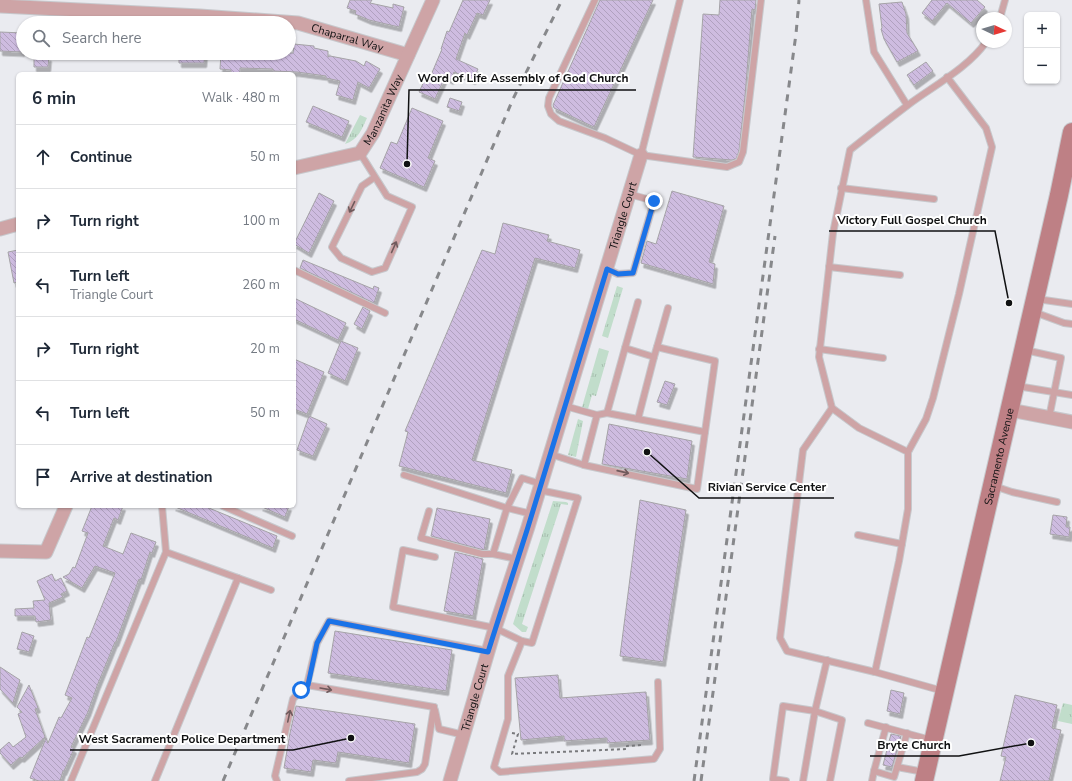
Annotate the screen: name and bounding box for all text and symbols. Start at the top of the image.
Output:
north arrow [976,12,1012,48]
map controls [1024,12,1060,84]
button: + [1024,12,1060,48]
search box [16,16,296,60]
street label: Chaparral Way [310,20,386,55]
icon: search [30,27,52,49]
text: Search here [62,28,142,48]
button: − [1024,48,1060,84]
callout: Word of Life Assembly of God Church [409,66,636,90]
text: Word of Life Assembly of God Church [418,70,628,86]
street label: Manzanita Way [360,71,406,148]
text: 6 min [32,87,76,110]
text: Walk · 480 m [202,89,280,107]
icon: ahead [32,146,54,168]
text: Continue [70,147,132,167]
text: 50 m [250,148,280,166]
street label: Triangle Court [605,180,640,252]
route end [645,192,663,210]
one-way arrow [348,200,355,212]
callout: Victory Full Gospel Church [829,207,995,231]
icon: right [32,210,54,232]
text: Turn right [70,211,139,231]
text: 100 m [242,212,280,230]
text: Victory Full Gospel Church [836,212,987,228]
one-way arrow [391,241,398,253]
text: Turn left [70,266,129,286]
icon: left [32,274,54,296]
text: 260 m [242,276,280,294]
text: Triangle Court [70,286,153,304]
icon: right [32,338,54,360]
text: Turn right [70,339,139,359]
text: 20 m [250,340,280,358]
icon: left [32,402,54,424]
text: Turn left [70,403,129,423]
text: 50 m [250,404,280,422]
street label: Sacramento Avenue [980,406,1017,507]
icon: arrive [32,466,54,488]
text: Arrive at destination [70,467,213,487]
one-way arrow [616,469,629,477]
callout: Rivian Service Center [699,474,834,498]
text: Rivian Service Center [708,479,826,495]
street label: Triangle Court [457,662,492,733]
route start [292,681,310,699]
one-way arrow [319,685,332,693]
one-way arrow [286,710,294,723]
callout: West Sacramento Police Department [70,726,293,750]
text: West Sacramento Police Department [79,731,286,747]
callout: Bryte Church [870,732,959,756]
text: Bryte Church [877,737,951,753]

